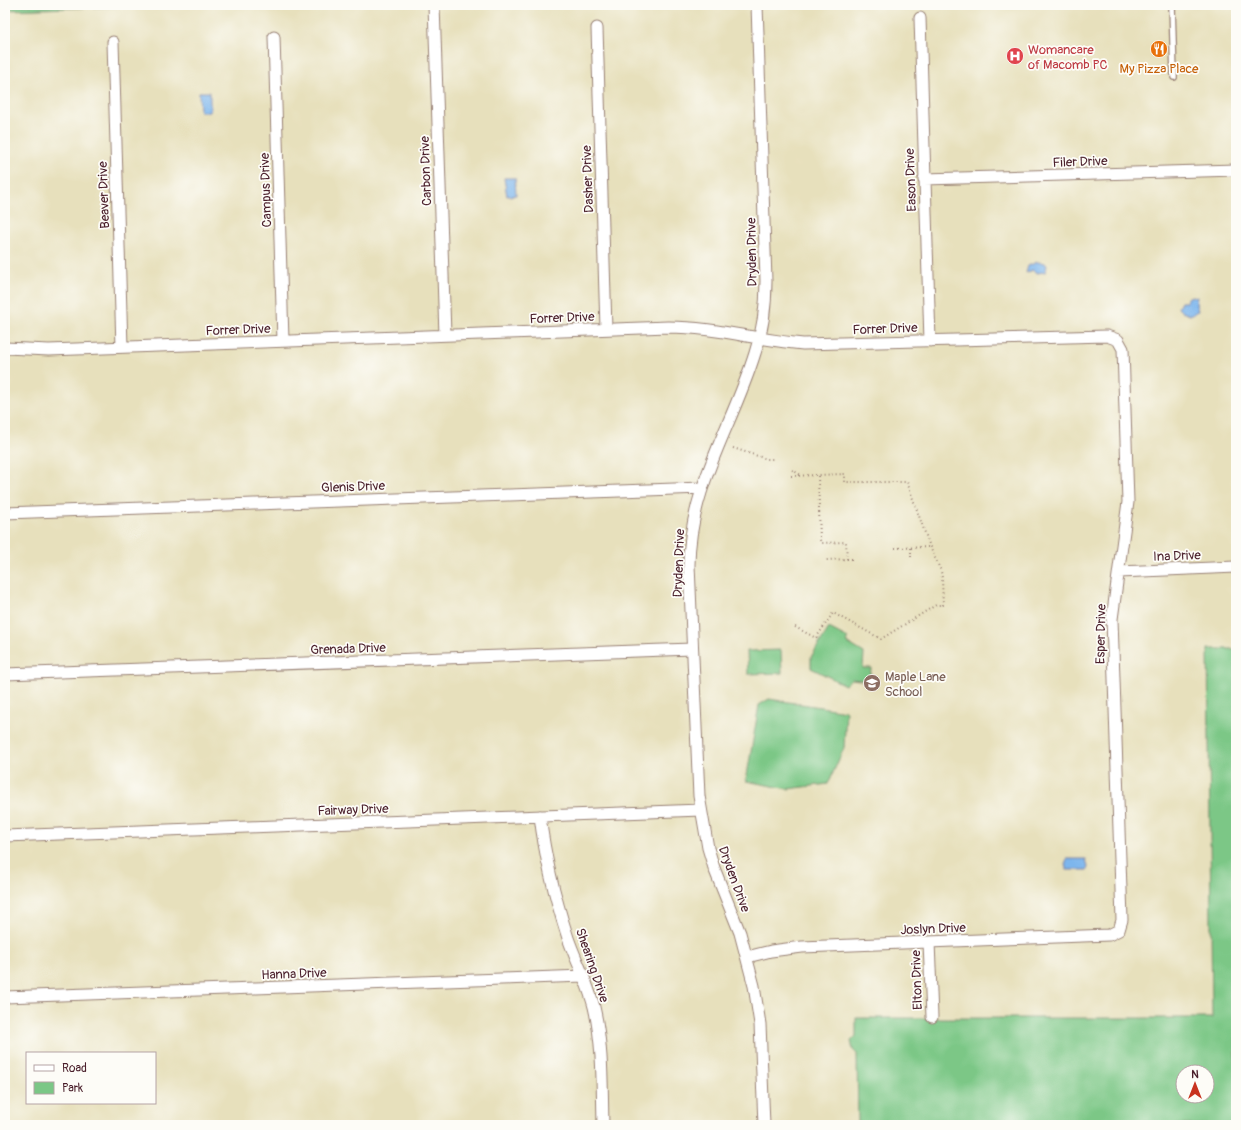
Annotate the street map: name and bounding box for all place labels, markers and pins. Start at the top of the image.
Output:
restaurant icon: My Pizza Place [1149,39,1169,59]
place label: Womancare of Macomb PC [1028,42,1108,73]
hospital icon: Womancare of Macomb PC [1005,46,1025,66]
place label: My Pizza Place [1120,61,1199,77]
place label: Maple Lane School [885,669,946,700]
school or university icon: Maple Lane School [862,673,882,693]

